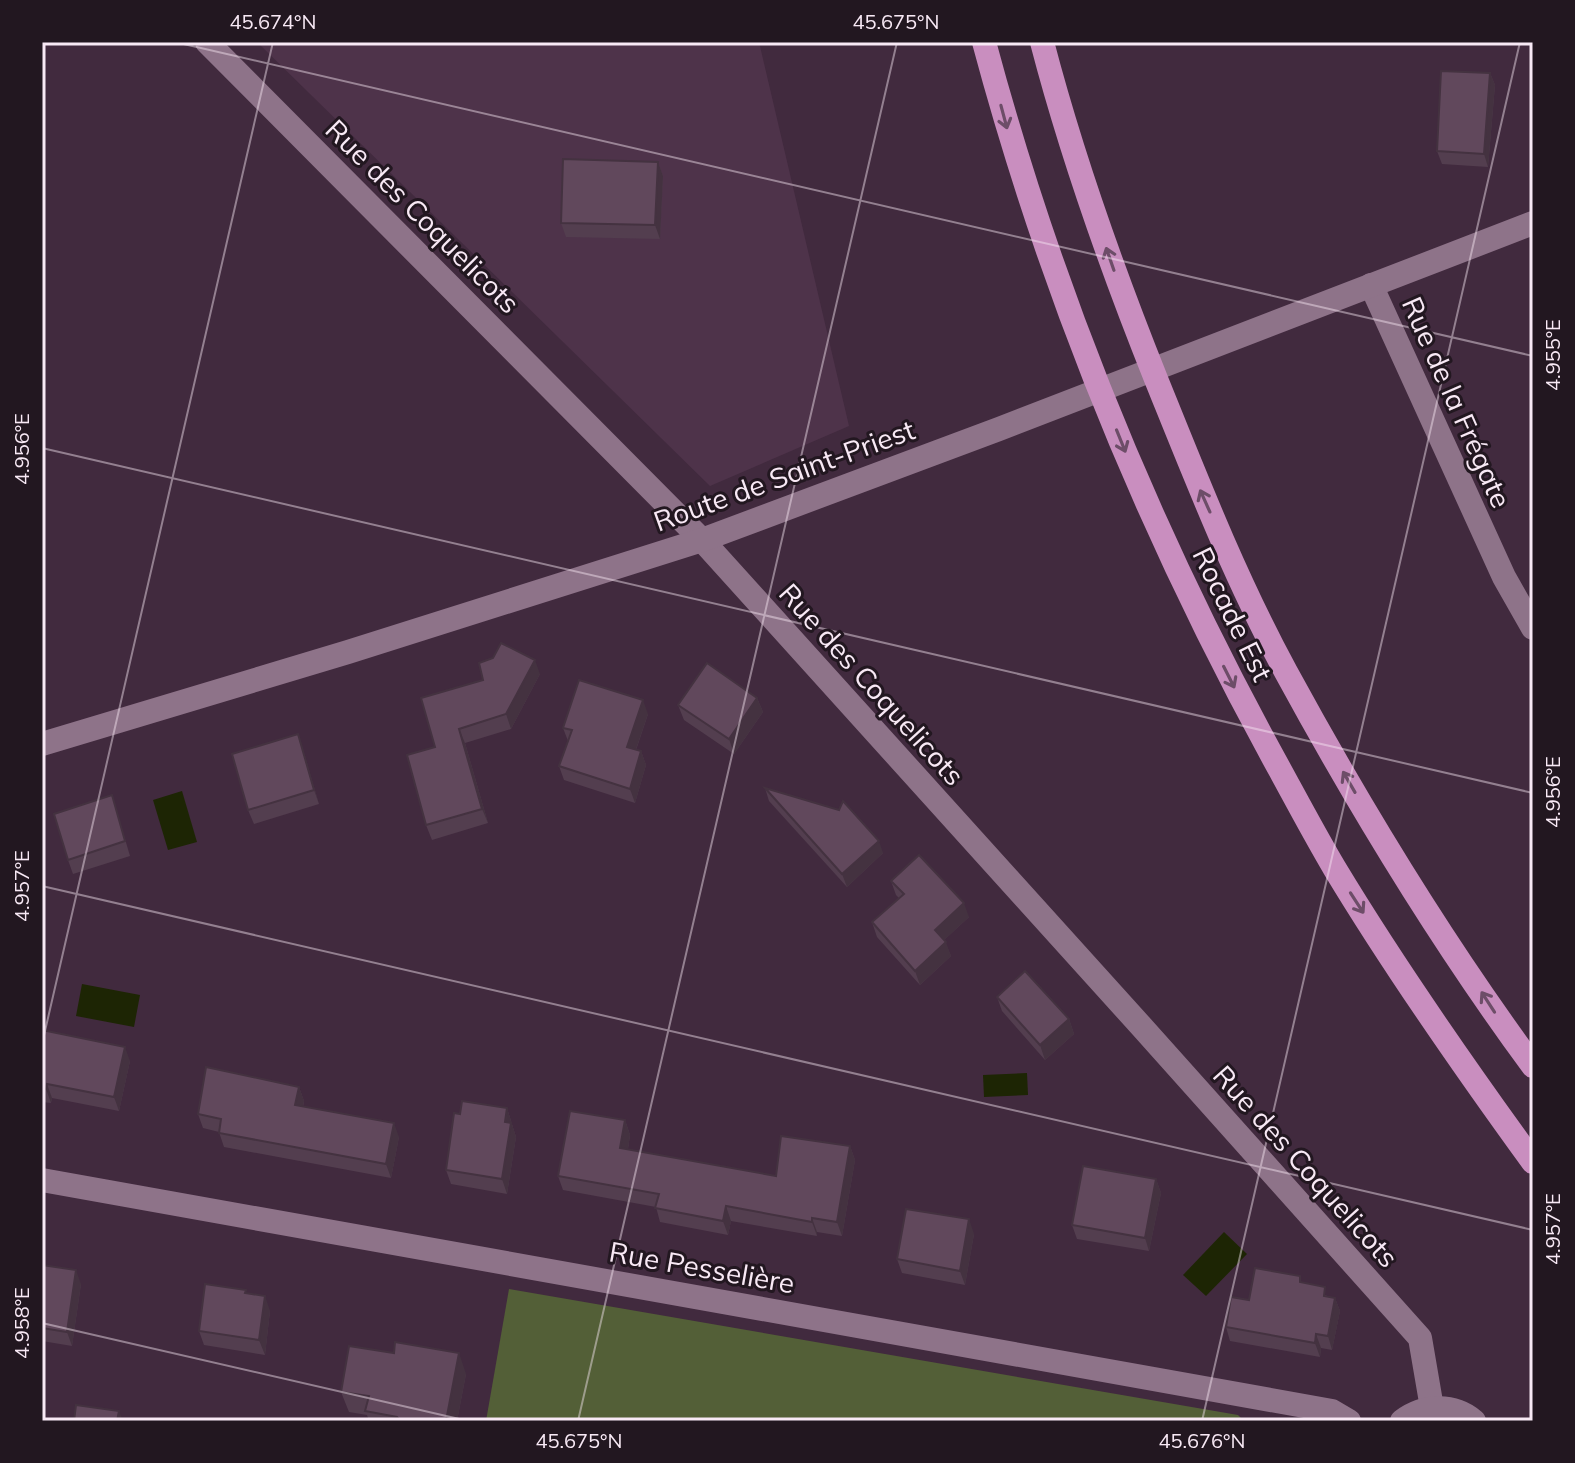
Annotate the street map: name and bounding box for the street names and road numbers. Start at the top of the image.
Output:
street label: Rue des Coquelicots [319,112,527,320]
street label: Rue de la Frégate [1395,291,1519,513]
street label: Route de Saint-Priest [649,411,919,538]
street label: Rocade Est [1186,541,1281,687]
street label: Rue des Coquelicots [772,576,972,792]
street label: Rue des Coquelicots [1206,1058,1406,1274]
street label: Rue Pesselière [607,1233,797,1301]

